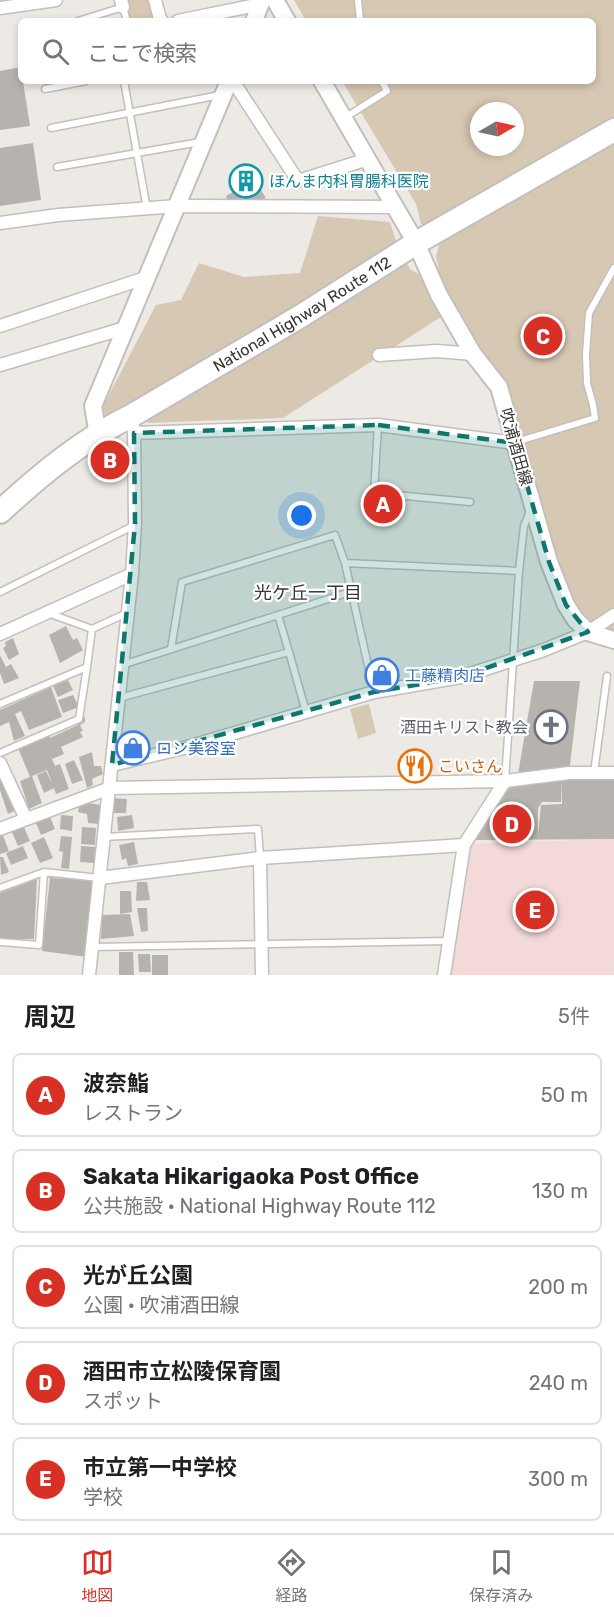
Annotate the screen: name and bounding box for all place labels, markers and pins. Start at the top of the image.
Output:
building icon: ほんま内科胃腸科医院 [228,163,264,199]
place label: ほんま内科胃腸科医院 [269,172,429,191]
pin: C [524,314,562,358]
pin: B [90,438,130,482]
pin: A [364,482,403,526]
shop icon: 工藤精肉店 [364,657,400,693]
place label: 工藤精肉店 [405,666,485,685]
church icon: 酒田キリスト教会 [533,709,569,745]
place label: 酒田キリスト教会 [400,718,528,737]
shop icon: ロン美容室 [115,730,151,766]
place label: ロン美容室 [156,739,236,758]
restaurant icon: こいさん [397,748,433,784]
place label: こいさん [438,757,502,776]
pin: D [492,802,532,846]
pin: E [516,888,554,932]

